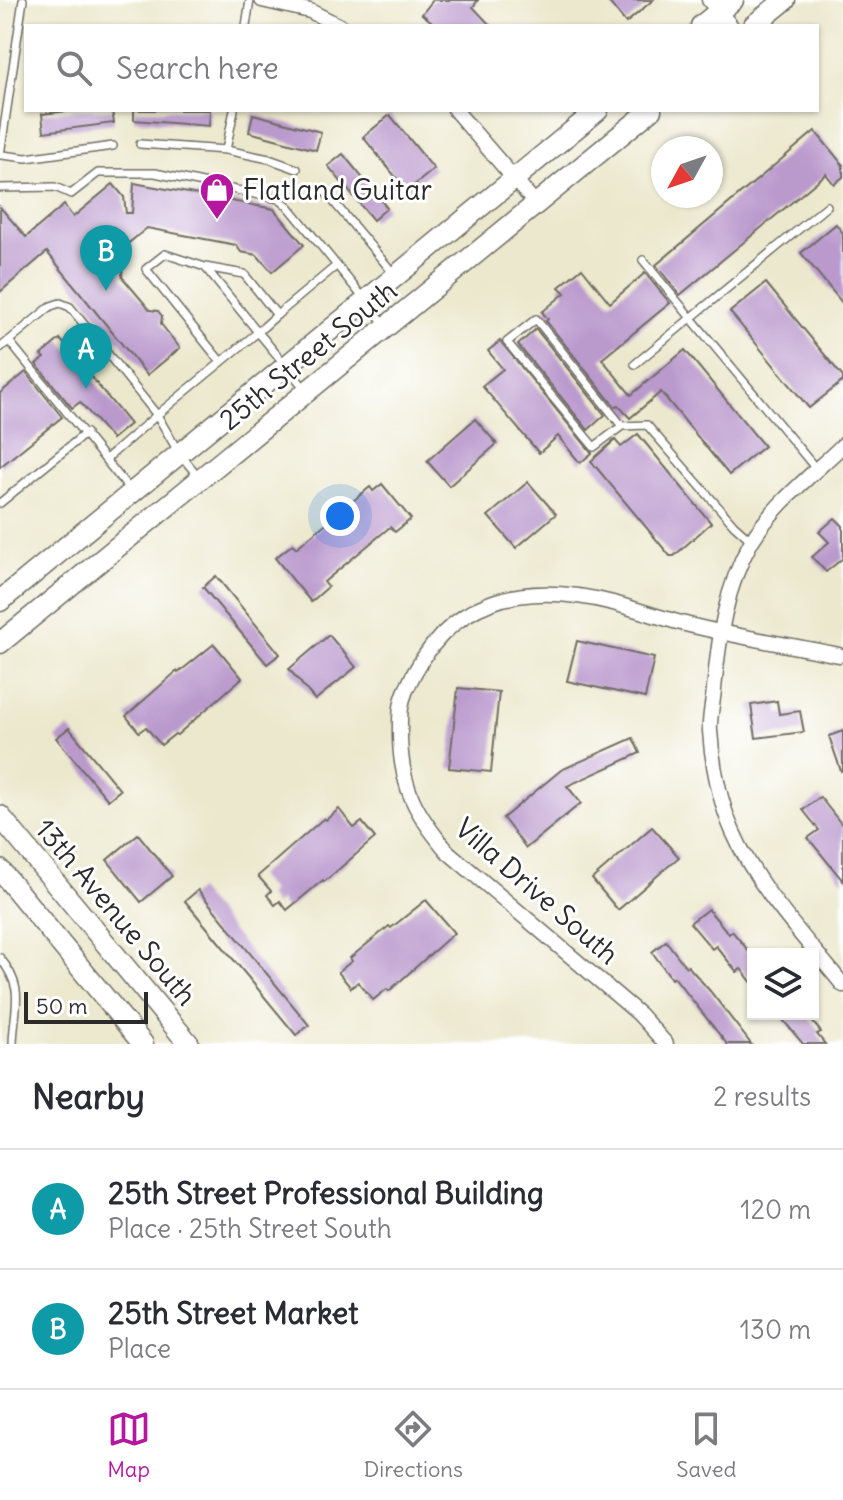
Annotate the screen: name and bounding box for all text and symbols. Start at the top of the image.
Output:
search box [24,24,819,112]
icon: search [52,46,96,90]
text: Search here [116,49,279,87]
north arrow [651,136,723,208]
shop icon: Flatland Guitar [198,171,236,221]
place label: Flatland Guitar [243,172,432,208]
pin: B [80,225,132,291]
street label: 25th Street South [212,272,404,438]
pin: A [60,323,112,389]
your location [320,496,360,536]
street label: Villa Drive South [448,810,626,972]
street label: 13th Avenue South [27,811,205,1013]
map controls [747,948,819,1020]
button: layers [747,948,819,1020]
scale bar [24,988,148,1024]
text: 50 m [36,992,88,1020]
text: Nearby [32,1075,145,1118]
text: 2 results [713,1080,811,1113]
text: 25th Street Professional Building [108,1174,544,1212]
text: A [50,1193,66,1226]
text: 120 m [740,1193,811,1226]
text: Place · 25th Street South [108,1212,392,1245]
text: 25th Street Market [108,1294,358,1332]
text: B [49,1313,67,1346]
text: 130 m [740,1313,811,1346]
text: Place [108,1332,171,1365]
tab: Map [107,1407,151,1483]
tab: Directions [364,1407,463,1483]
tab: Saved [676,1407,736,1483]

